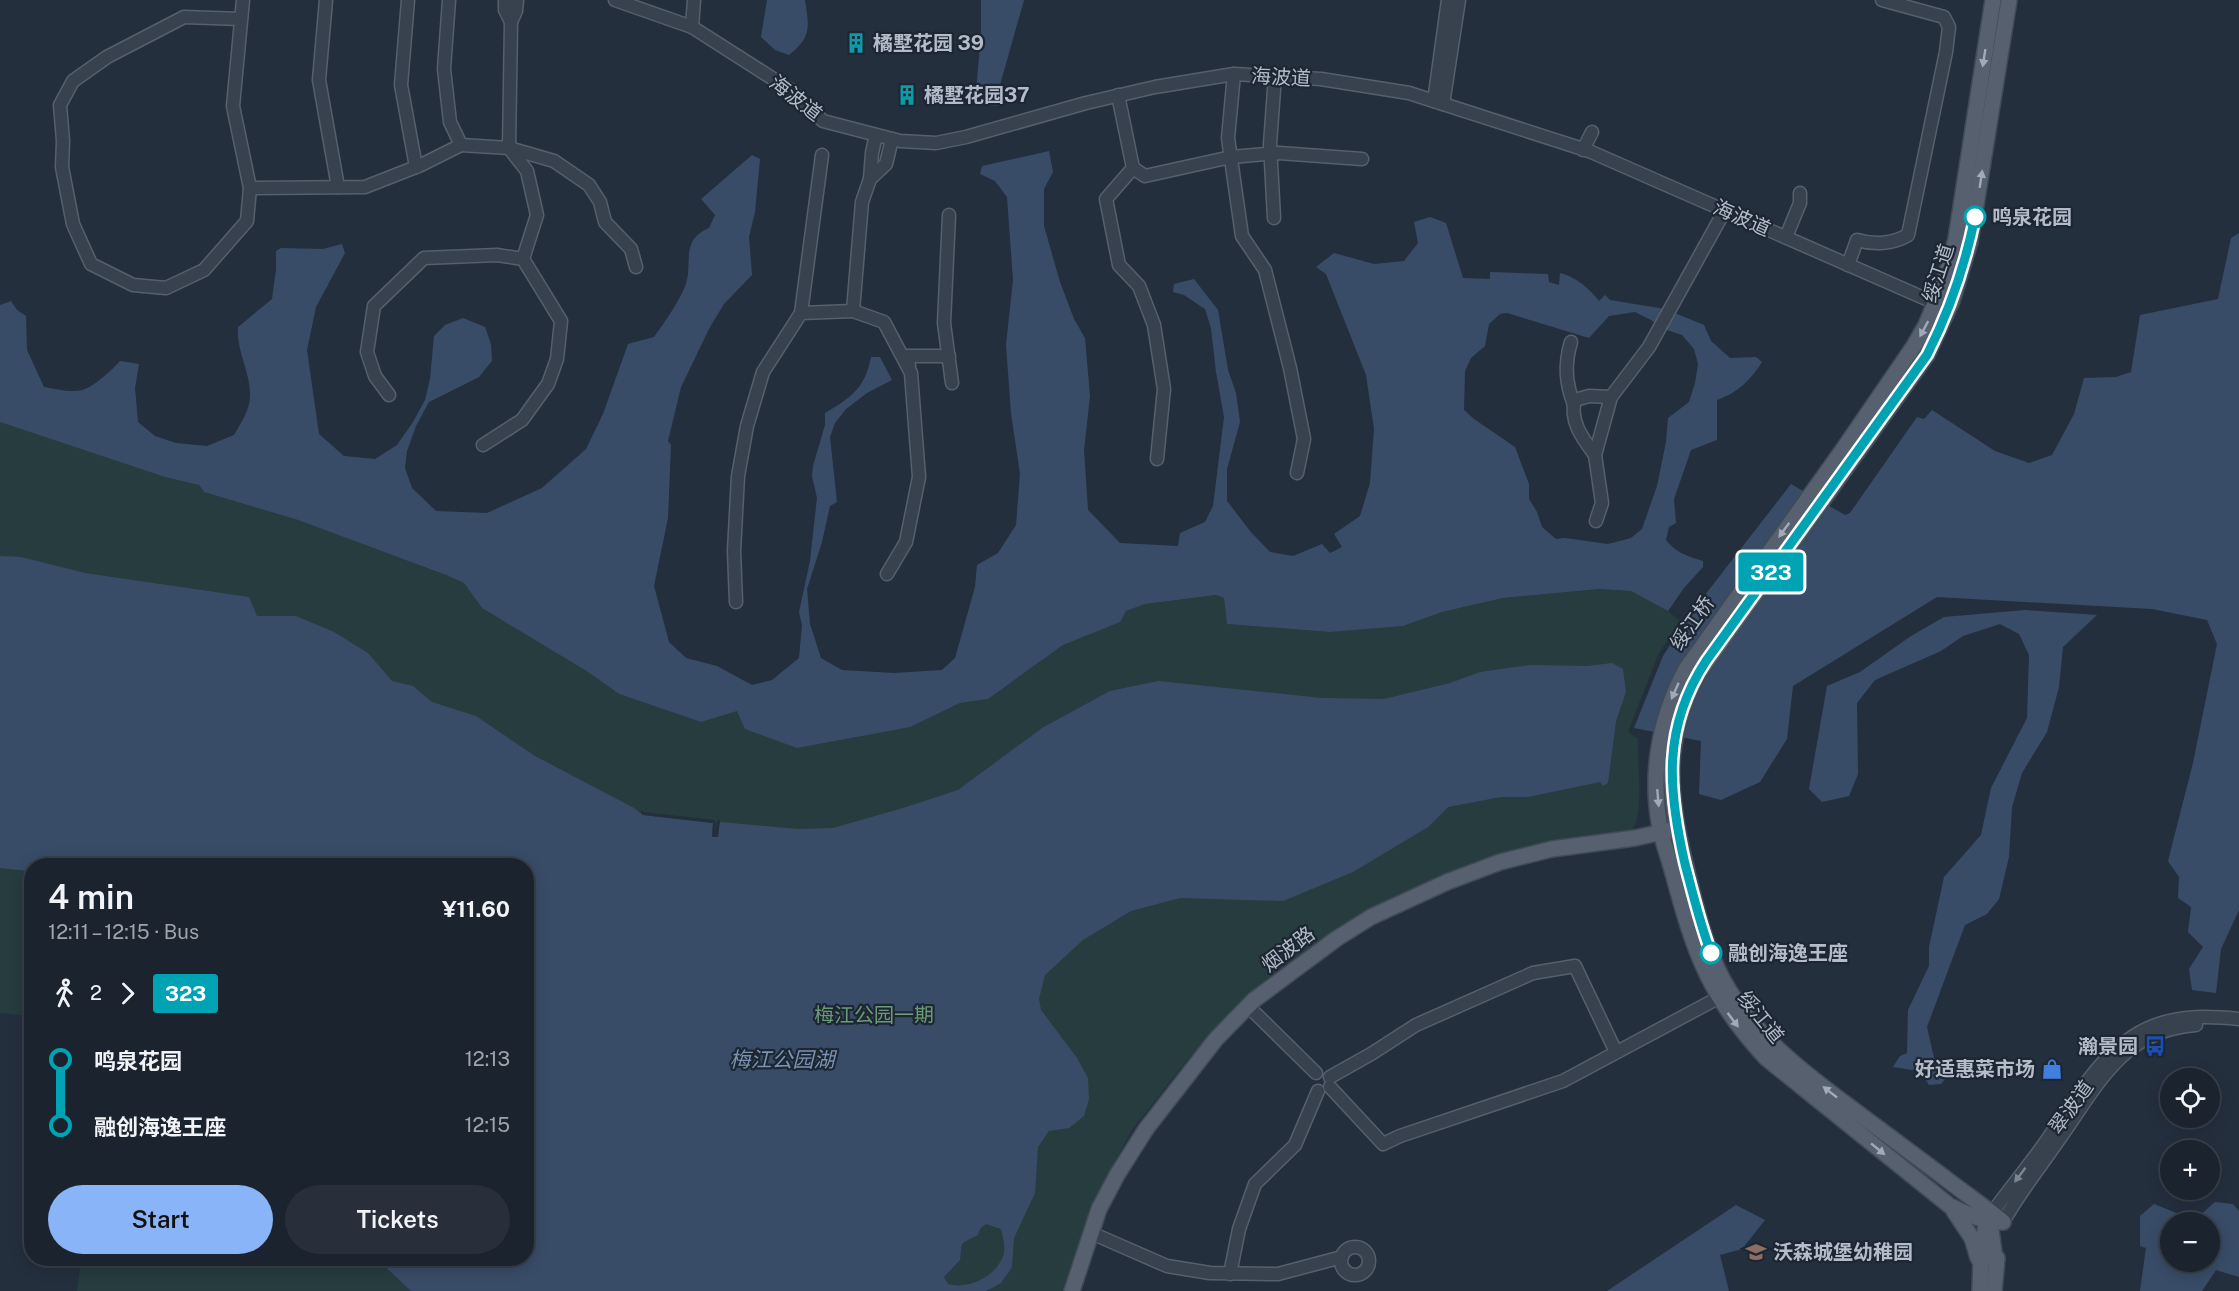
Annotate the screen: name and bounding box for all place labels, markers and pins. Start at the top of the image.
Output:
building icon: 橘墅花园 39 [844,31,868,55]
place label: 橘墅花园 39 [873,31,984,55]
building icon: 橘墅花园37 [895,83,919,107]
place label: 橘墅花园37 [924,83,1030,107]
place label: 鸣泉花园 [1992,205,2072,229]
marker: 鸣泉花园 [1964,206,1986,228]
place label: 融创海逸王座 [1728,941,1848,965]
marker: 融创海逸王座 [1700,942,1722,964]
place label: 瀚景园 [2078,1034,2138,1058]
bus stop icon: 瀚景园 [2143,1034,2167,1058]
place label: 好适惠菜市场 [1915,1057,2035,1081]
shop icon: 好适惠菜市场 [2040,1057,2064,1081]
school or university icon: 沃森城堡幼稚园 [1744,1240,1768,1264]
place label: 沃森城堡幼稚园 [1773,1240,1913,1264]

